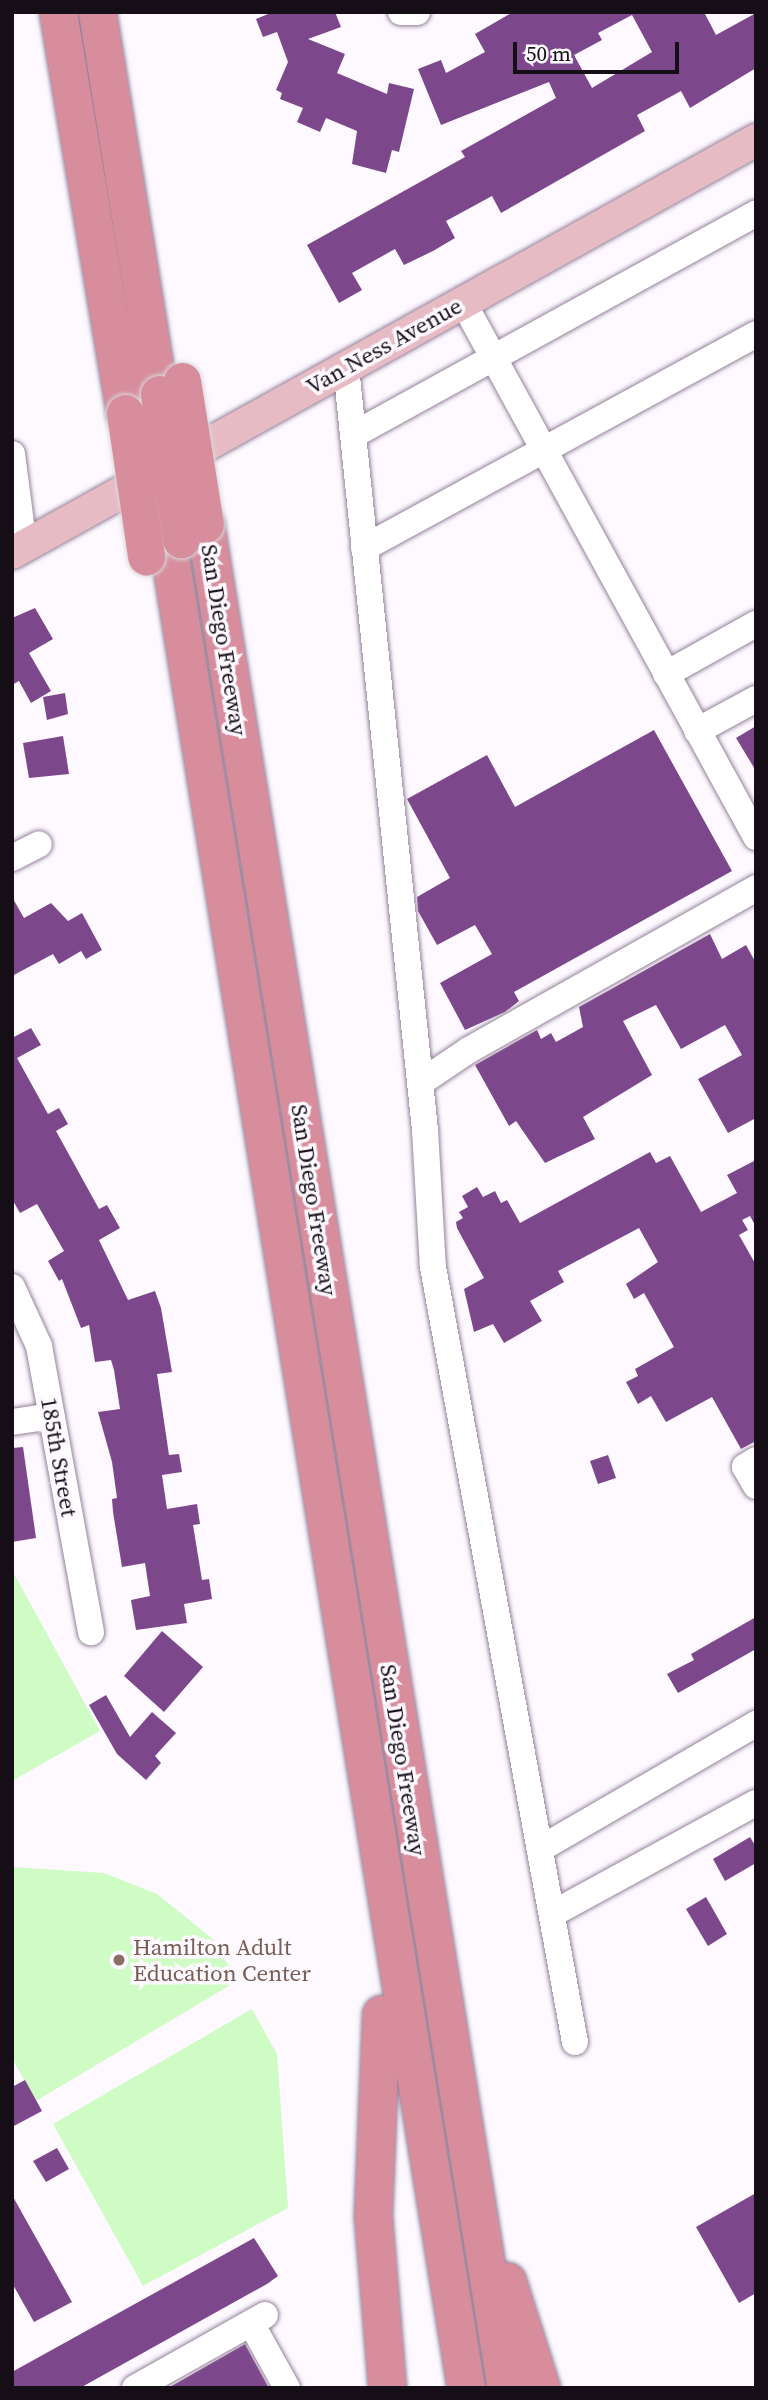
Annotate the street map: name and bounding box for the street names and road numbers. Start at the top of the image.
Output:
street label: Van Ness Avenue [301,292,467,400]
street label: San Diego Freeway [195,542,253,738]
street label: San Diego Freeway [285,1102,343,1298]
street label: 185th Street [35,1395,83,1519]
street label: San Diego Freeway [374,1662,432,1858]

